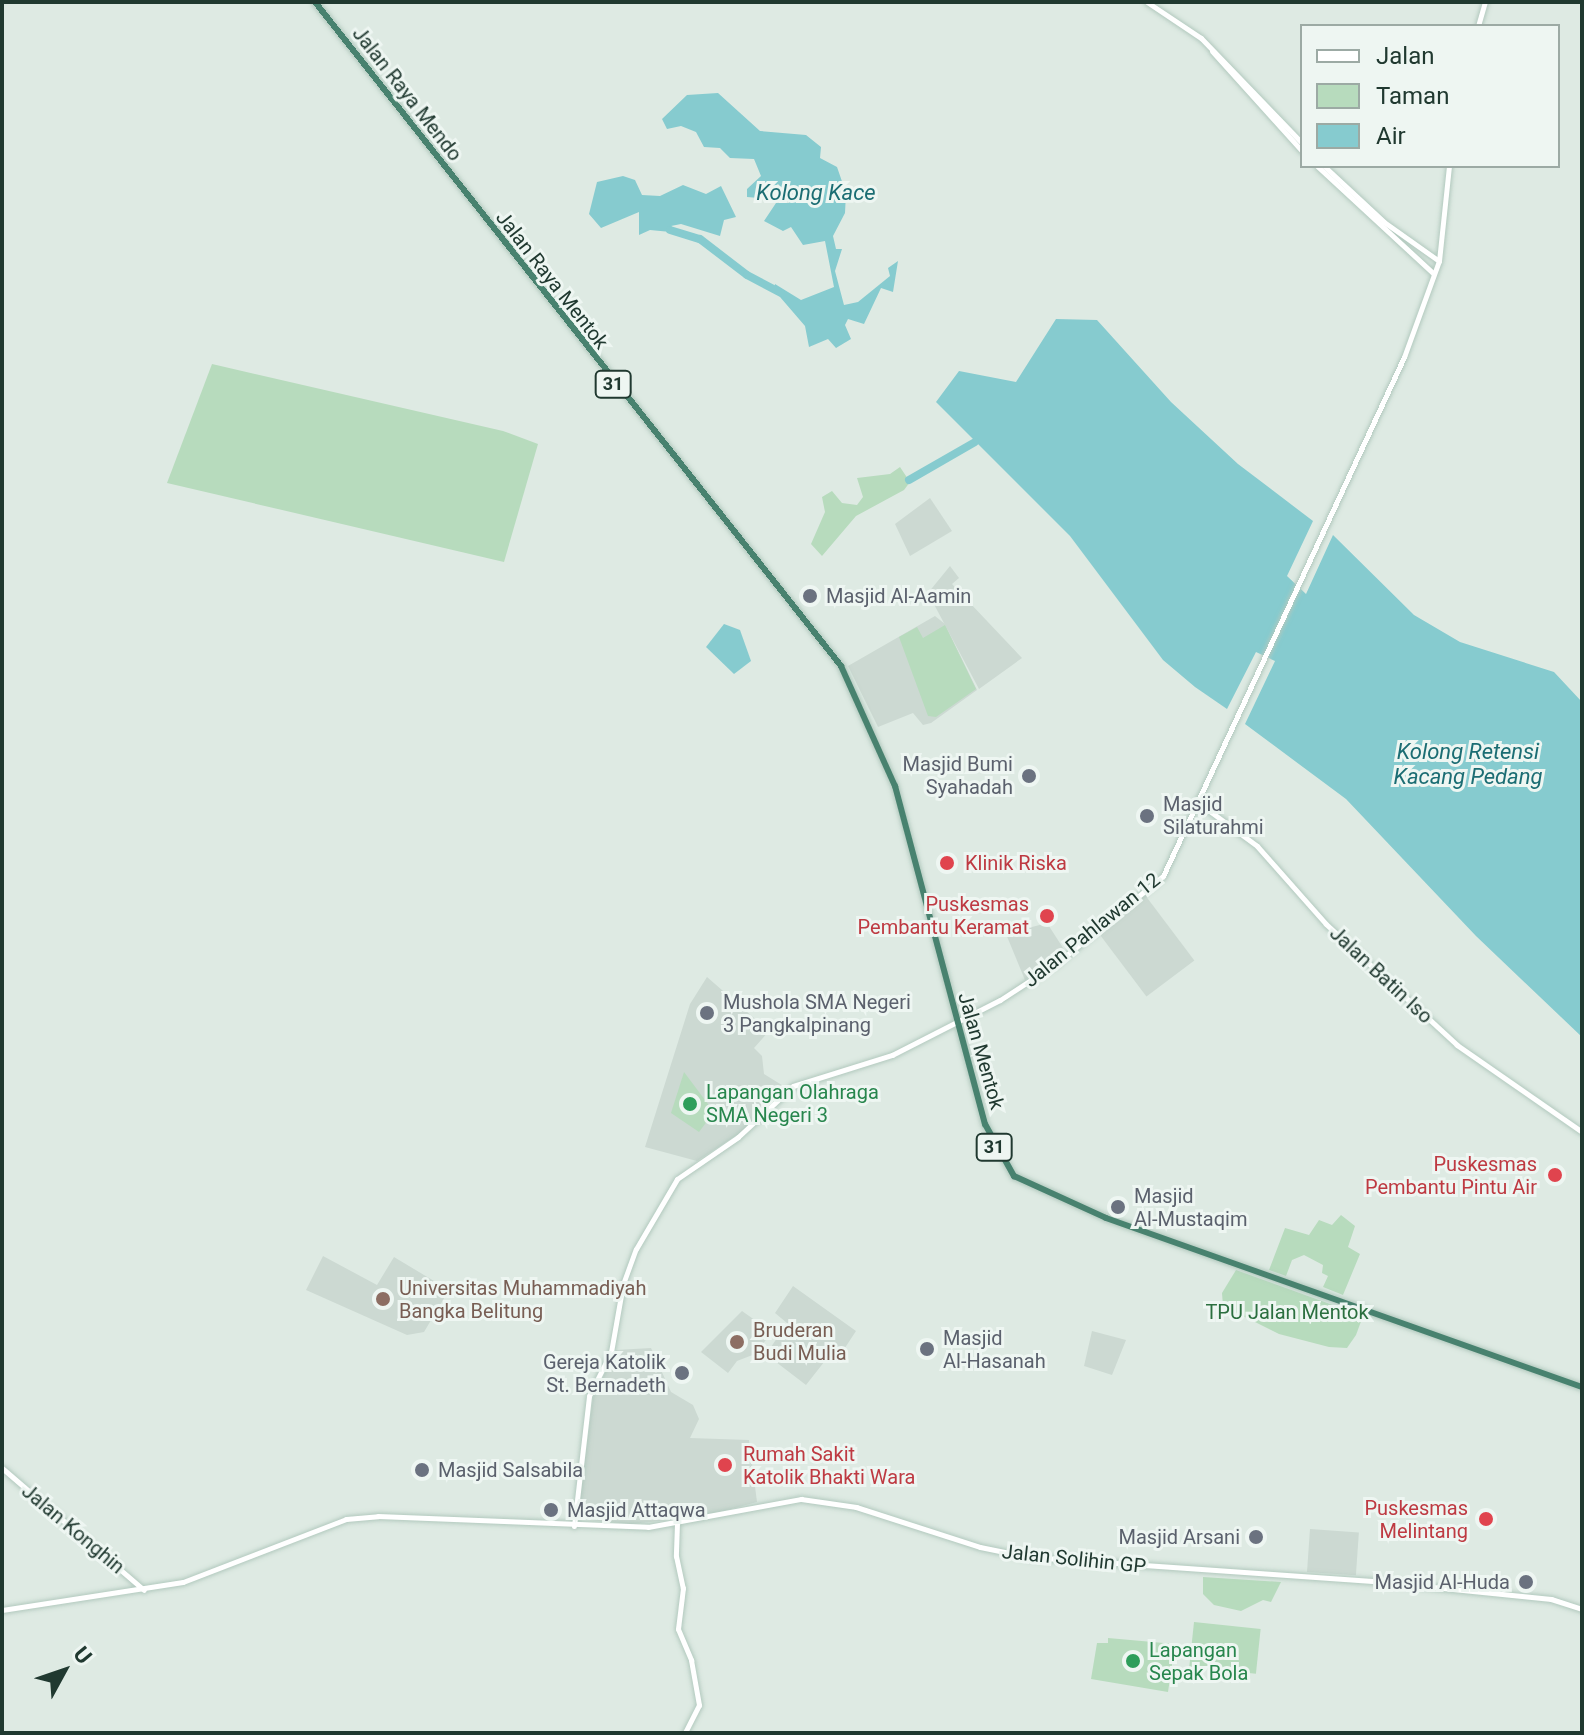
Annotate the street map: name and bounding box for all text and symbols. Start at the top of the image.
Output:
street label: Jalan Raya Mendo [347,22,467,166]
legend [1300,24,1560,168]
text: Jalan [1376,42,1434,70]
text: Taman [1376,82,1449,110]
text: Air [1376,122,1406,150]
water label: Kolong Kace [756,180,876,206]
street label: Jalan Raya Mentok [491,206,613,354]
road number: 31 [593,370,633,398]
place label: Masjid Al-Aamin [826,584,971,608]
marker: Masjid Al-Aamin [801,587,819,605]
water label: Kolong Retensi Kacang Pedang [1393,738,1543,790]
place label: Masjid Bumi Syahadah [903,752,1013,799]
marker: Masjid Bumi Syahadah [1020,767,1038,785]
place label: Masjid Silaturahmi [1163,792,1264,839]
marker: Masjid Silaturahmi [1138,807,1156,825]
place label: Klinik Riska [965,851,1067,875]
marker: Klinik Riska [936,852,958,874]
street label: Jalan Pahlawan 12 [1019,868,1165,992]
place label: Puskesmas Pembantu Keramat [858,892,1029,939]
marker: Puskesmas Pembantu Keramat [1036,905,1058,927]
street label: Jalan Batin Iso [1325,921,1437,1029]
place label: Mushola SMA Negeri 3 Pangkalpinang [723,990,911,1037]
street label: Jalan Mentok [953,990,1009,1112]
marker: Mushola SMA Negeri 3 Pangkalpinang [698,1004,716,1022]
place label: Lapangan Olahraga SMA Negeri 3 [706,1080,879,1127]
marker: Lapangan Olahraga SMA Negeri 3 [681,1095,699,1113]
road number: 31 [974,1133,1014,1161]
place label: Puskesmas Pembantu Pintu Air [1365,1152,1537,1199]
marker: Puskesmas Pembantu Pintu Air [1544,1164,1566,1186]
place label: Masjid Al-Mustaqim [1134,1184,1247,1231]
marker: Masjid Al-Mustaqim [1109,1198,1127,1216]
place label: Universitas Muhammadiyah Bangka Belitung [399,1276,646,1323]
marker: Universitas Muhammadiyah Bangka Belitung [374,1290,392,1308]
park label: TPU Jalan Mentok [1205,1300,1369,1324]
place label: Bruderan Budi Mulia [753,1318,847,1365]
place label: Masjid Al-Hasanah [943,1326,1046,1373]
marker: Bruderan Budi Mulia [728,1333,746,1351]
marker: Masjid Al-Hasanah [918,1340,936,1358]
place label: Gereja Katolik St. Bernadeth [543,1350,666,1397]
marker: Gereja Katolik St. Bernadeth [673,1364,691,1382]
place label: Rumah Sakit Katolik Bhakti Wara [743,1442,915,1489]
marker: Rumah Sakit Katolik Bhakti Wara [714,1454,736,1476]
place label: Masjid Salsabila [438,1458,583,1482]
marker: Masjid Salsabila [413,1461,431,1479]
street label: Jalan Konghin [17,1479,129,1579]
place label: Puskesmas Melintang [1364,1496,1468,1543]
place label: Masjid Attaqwa [567,1498,706,1522]
marker: Masjid Attaqwa [542,1501,560,1519]
marker: Puskesmas Melintang [1475,1508,1497,1530]
place label: Masjid Arsani [1119,1525,1240,1549]
marker: Masjid Arsani [1247,1528,1265,1546]
street label: Jalan Solihin GP [1001,1539,1147,1579]
place label: Masjid Al-Huda [1375,1570,1510,1594]
marker: Masjid Al-Huda [1517,1573,1535,1591]
north arrow [24,1631,104,1711]
place label: Lapangan Sepak Bola [1149,1638,1248,1685]
text: U [69,1642,97,1669]
marker: Lapangan Sepak Bola [1124,1652,1142,1670]

